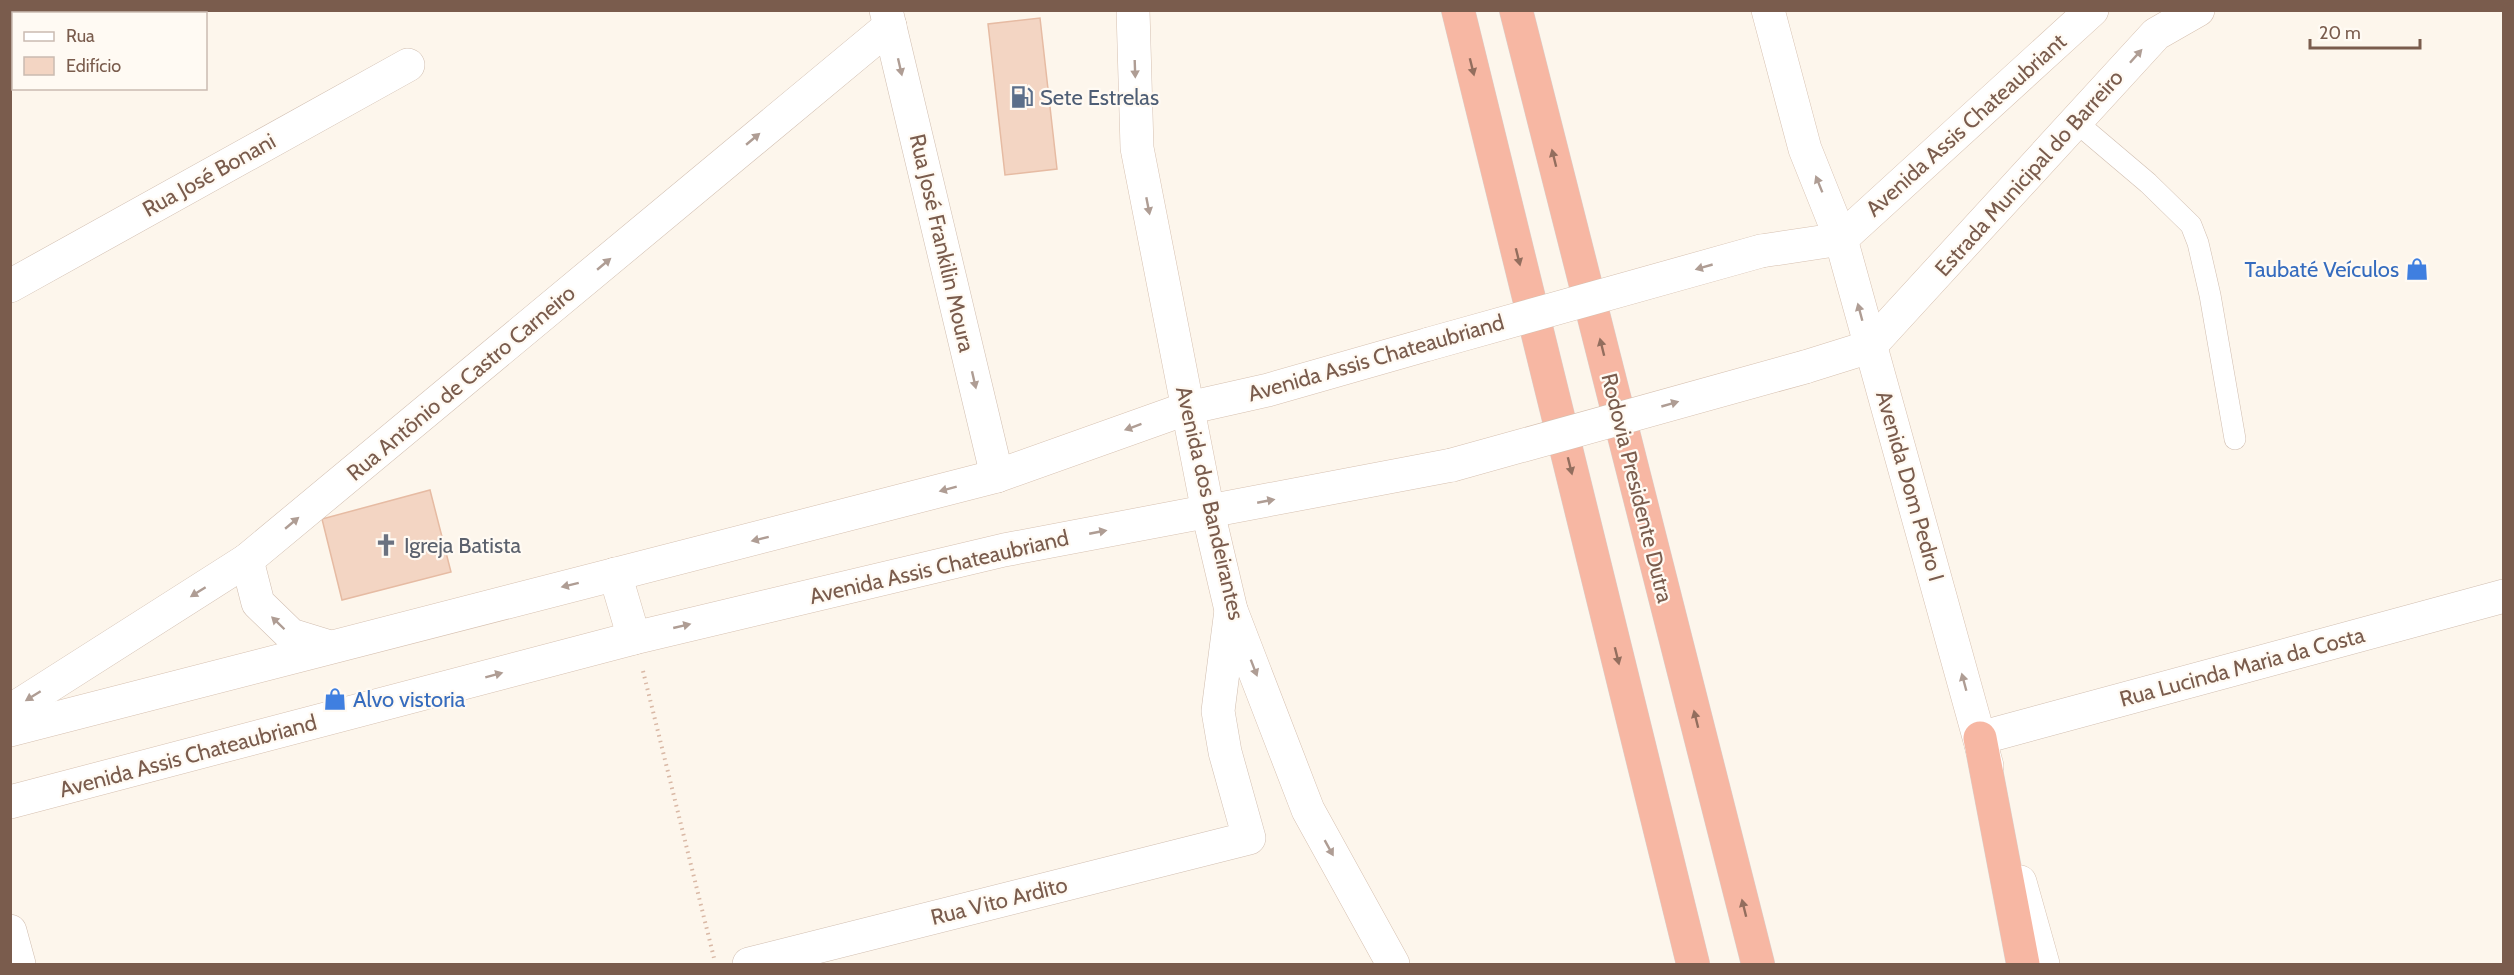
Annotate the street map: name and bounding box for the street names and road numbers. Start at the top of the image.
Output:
street label: Avenida Assis Chateaubriant [1860,28,2072,222]
street label: Estrada Municipal do Barreiro [1929,64,2129,282]
street label: Rua José Bonani [138,127,280,223]
street label: Rua José Frankilin Moura [904,131,980,355]
street label: Rua Antônio de Castro Carneiro [341,279,581,487]
street label: Avenida Assis Chateaubriand [1245,308,1507,408]
street label: Rodovia Presidente Dutra [1595,370,1679,606]
street label: Avenida dos Bandeirantes [1170,384,1250,622]
street label: Avenida Dom Pedro I [1870,388,1950,584]
street label: Avenida Assis Chateaubriand [807,524,1071,610]
street label: Rua Lucinda Maria da Costa [2116,621,2368,713]
street label: Avenida Assis Chateaubriand [56,709,320,803]
street label: Rua Vito Ardito [928,871,1070,931]

